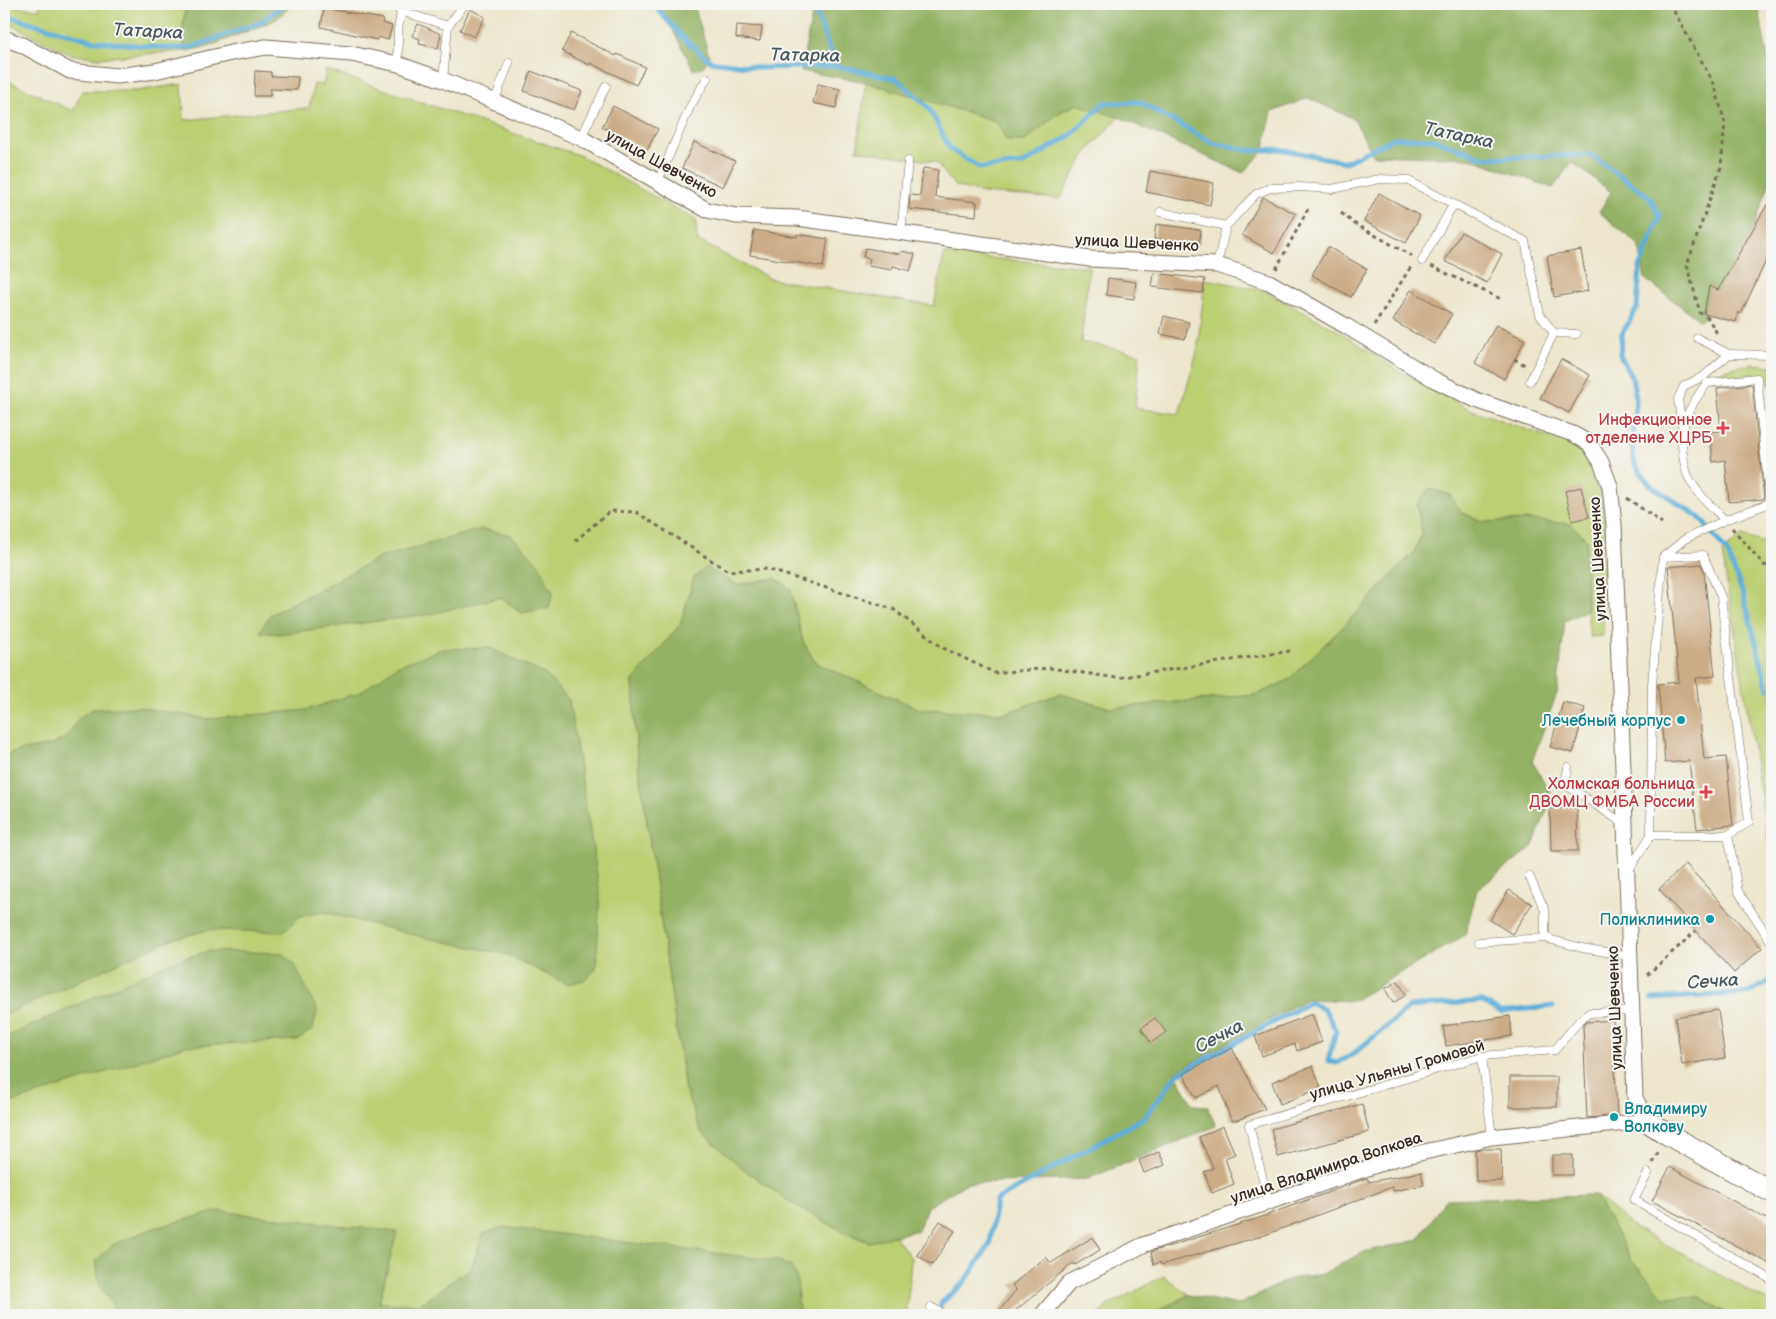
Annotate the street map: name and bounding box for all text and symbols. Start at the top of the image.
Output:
water label: Татарка [112,19,184,44]
water label: Татарка [770,44,840,67]
water label: Татарка [1422,118,1496,153]
street label: улица Шевченко [602,126,720,203]
street label: улица Шевченко [1074,231,1199,256]
place label: Инфекционное отделение ХЦРБ [1586,411,1713,448]
marker: Инфекционное отделение ХЦРБ [1716,421,1730,435]
street label: улица Шевченко [1586,496,1611,621]
place label: Лечебный корпус [1541,712,1671,731]
marker: Лечебный корпус [1675,714,1687,726]
place label: Холмская больница ДВОМЦ ФМБА России [1529,775,1696,812]
marker: Холмская больница ДВОМЦ ФМБА России [1699,785,1713,799]
place label: Поликлиника [1600,911,1701,930]
marker: Поликлиника [1704,913,1716,925]
street label: улица Шевченко [1604,946,1627,1070]
water label: Сечка [1686,969,1740,994]
water label: Сечка [1191,1015,1247,1058]
street label: улица Ульяны Громовой [1308,1036,1487,1104]
place label: Владимиру Волкову [1624,1100,1708,1137]
marker: Владимиру Волкову [1608,1111,1620,1123]
street label: улица Владимира Волкова [1228,1128,1425,1208]

